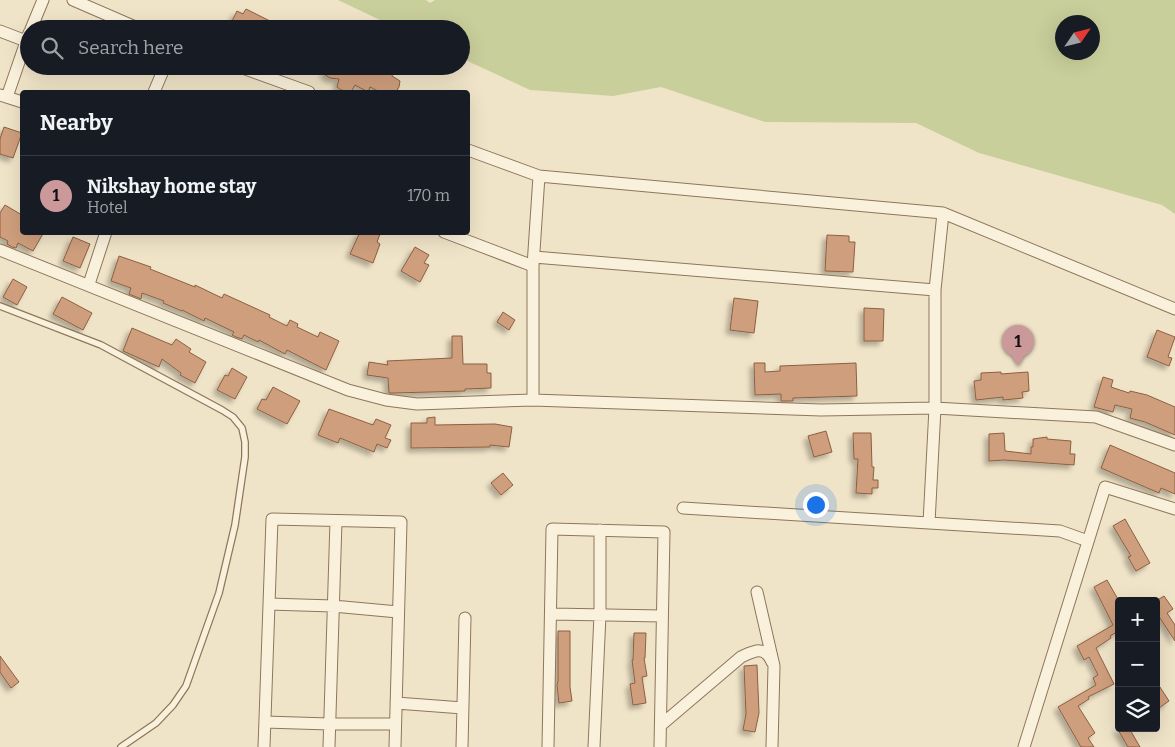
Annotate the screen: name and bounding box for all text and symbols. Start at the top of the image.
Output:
north arrow [1055,15,1100,60]
search box [20,20,470,75]
icon: search [38,34,66,62]
text: Search here [78,36,183,59]
text: Nearby [40,110,113,136]
text: Nikshay home stay [87,175,256,198]
text: 1 [53,186,59,205]
text: 170 m [407,186,450,205]
text: Hotel [87,198,128,217]
pin: 1 [1002,325,1034,366]
your location [803,492,829,518]
map controls [1115,597,1160,732]
button: + [1115,597,1160,642]
button: − [1115,642,1160,687]
button: layers [1115,687,1160,732]

